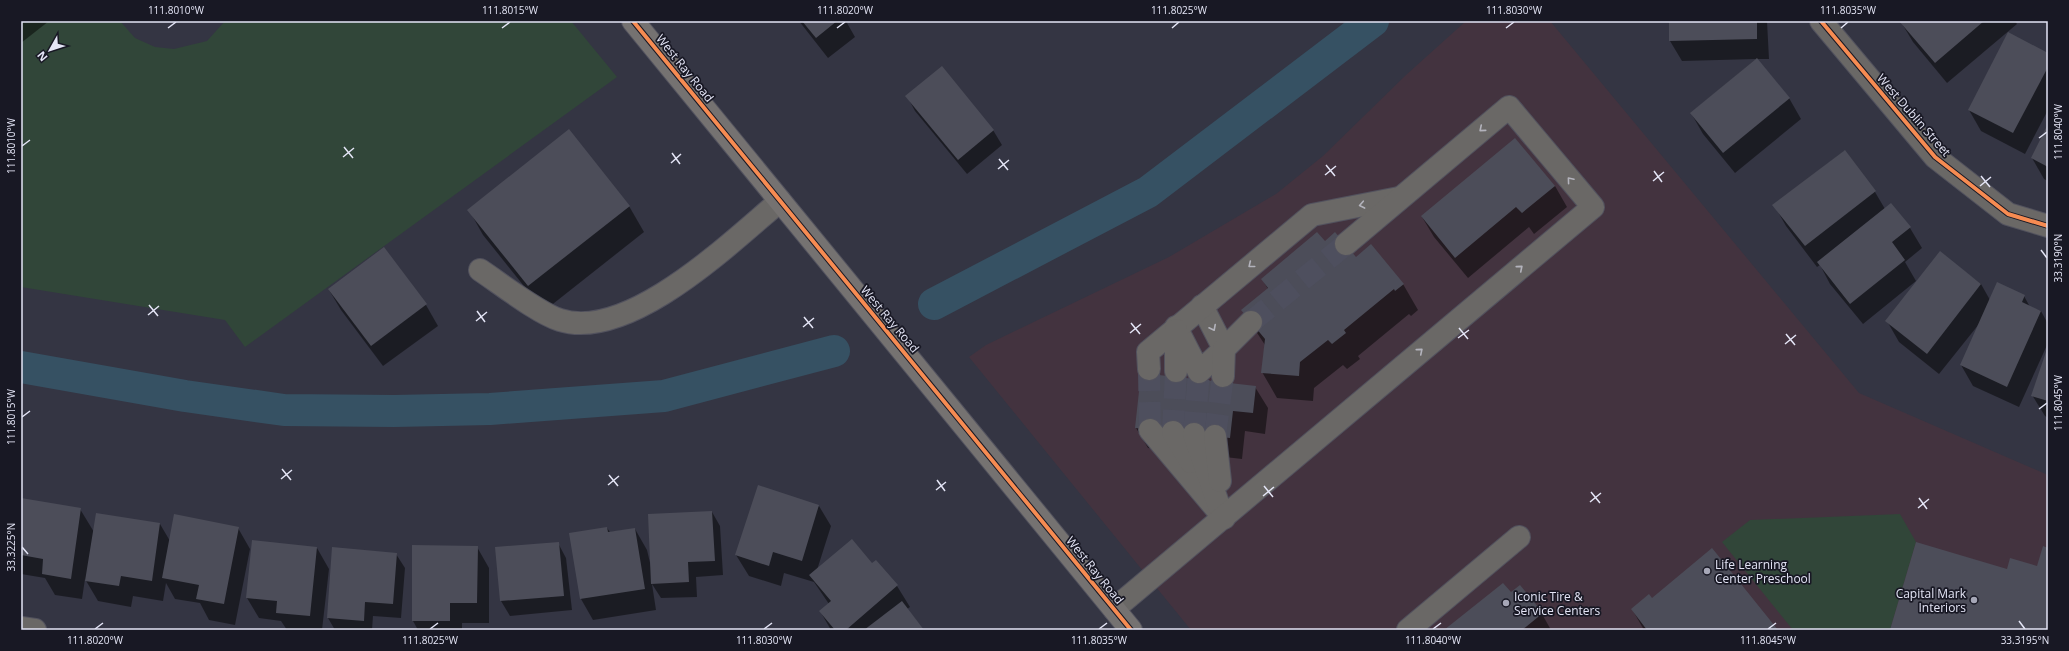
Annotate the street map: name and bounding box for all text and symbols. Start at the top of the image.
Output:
text: 111.8010°W [148,3,205,17]
text: 111.8015°W [482,3,539,17]
text: 111.8020°W [817,3,874,17]
text: 111.8025°W [1151,3,1208,17]
text: 111.8030°W [1486,3,1543,17]
text: 111.8035°W [1820,3,1877,17]
north arrow [30,30,70,70]
street label: West Ray Road [652,30,718,106]
text: N [33,48,50,65]
street label: West Dublin Street [1873,70,1955,160]
text: 111.8040°W [2051,103,2065,160]
text: 111.8010°W [4,117,18,174]
one-way arrow [1480,125,1487,132]
one-way arrow [1568,177,1575,185]
one-way arrow [1359,200,1365,209]
text: 33.3190°N [2051,234,2065,282]
one-way arrow [1249,260,1256,267]
one-way arrow [1515,265,1523,272]
street label: West Ray Road [857,282,923,356]
one-way arrow [1208,323,1216,331]
one-way arrow [1416,349,1423,356]
text: 111.8045°W [2051,374,2065,431]
text: 111.8015°W [4,388,18,445]
text: 33.3225°N [4,523,18,571]
street label: West Ray Road [1062,532,1128,608]
place label: Life Learning Center Preschool [1715,556,1811,587]
marker: Life Learning Center Preschool [1702,566,1712,576]
place label: Capital Mark Interiors [1896,585,1967,616]
place label: Iconic Tire & Service Centers [1514,588,1600,619]
marker: Capital Mark Interiors [1969,595,1979,605]
marker: Iconic Tire & Service Centers [1501,598,1511,608]
text: 111.8020°W [67,633,124,647]
text: 111.8025°W [402,633,459,647]
text: 111.8030°W [736,633,793,647]
text: 111.8035°W [1071,633,1128,647]
text: 111.8040°W [1405,633,1462,647]
text: 111.8045°W [1740,633,1797,647]
text: 33.3195°N [2001,633,2049,647]

